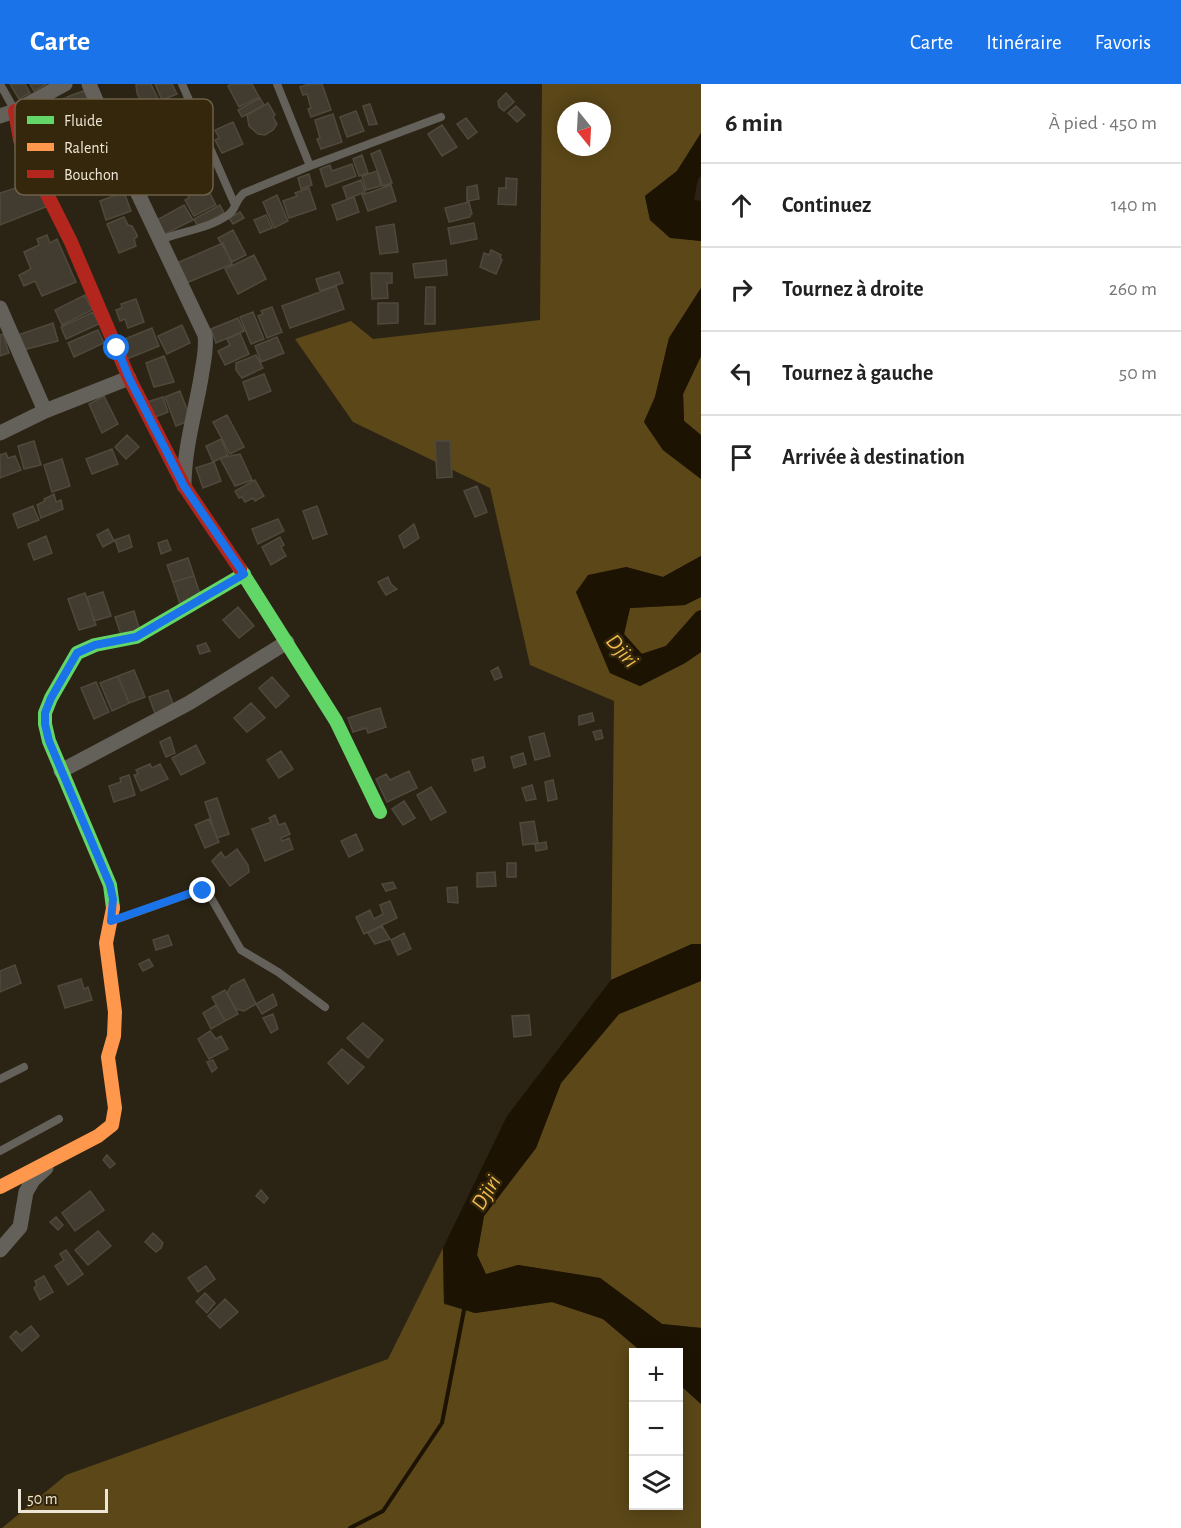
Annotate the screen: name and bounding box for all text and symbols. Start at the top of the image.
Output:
text: Carte [30,28,90,56]
text: Carte [910,32,953,53]
text: Itinéraire [986,32,1062,53]
text: Favoris [1095,32,1151,53]
legend [15,99,213,195]
north arrow [557,102,611,156]
text: 6 min [725,110,783,136]
text: Fluide [64,113,103,129]
text: À pied · 450 m [1049,113,1157,133]
text: Ralenti [64,140,109,156]
text: Bouchon [64,167,119,183]
icon: ahead [725,189,758,222]
text: Continuez [782,194,871,216]
text: 140 m [1111,195,1157,215]
icon: right [725,273,758,306]
text: Tournez à droite [782,278,924,300]
text: 260 m [1109,279,1157,299]
route start [103,334,129,360]
icon: left [725,357,758,390]
text: Tournez à gauche [782,362,933,384]
text: 50 m [1119,363,1157,383]
icon: arrive [725,441,758,474]
text: Arrivée à destination [782,446,965,468]
water label: Djiri [602,630,643,672]
route end [189,877,215,903]
water label: Djiri [467,1171,505,1214]
map controls [629,1348,683,1510]
button: + [629,1348,683,1402]
button: − [629,1402,683,1456]
button: layers [629,1456,683,1510]
scale bar [18,1486,108,1514]
text: 50 m [27,1491,58,1507]

